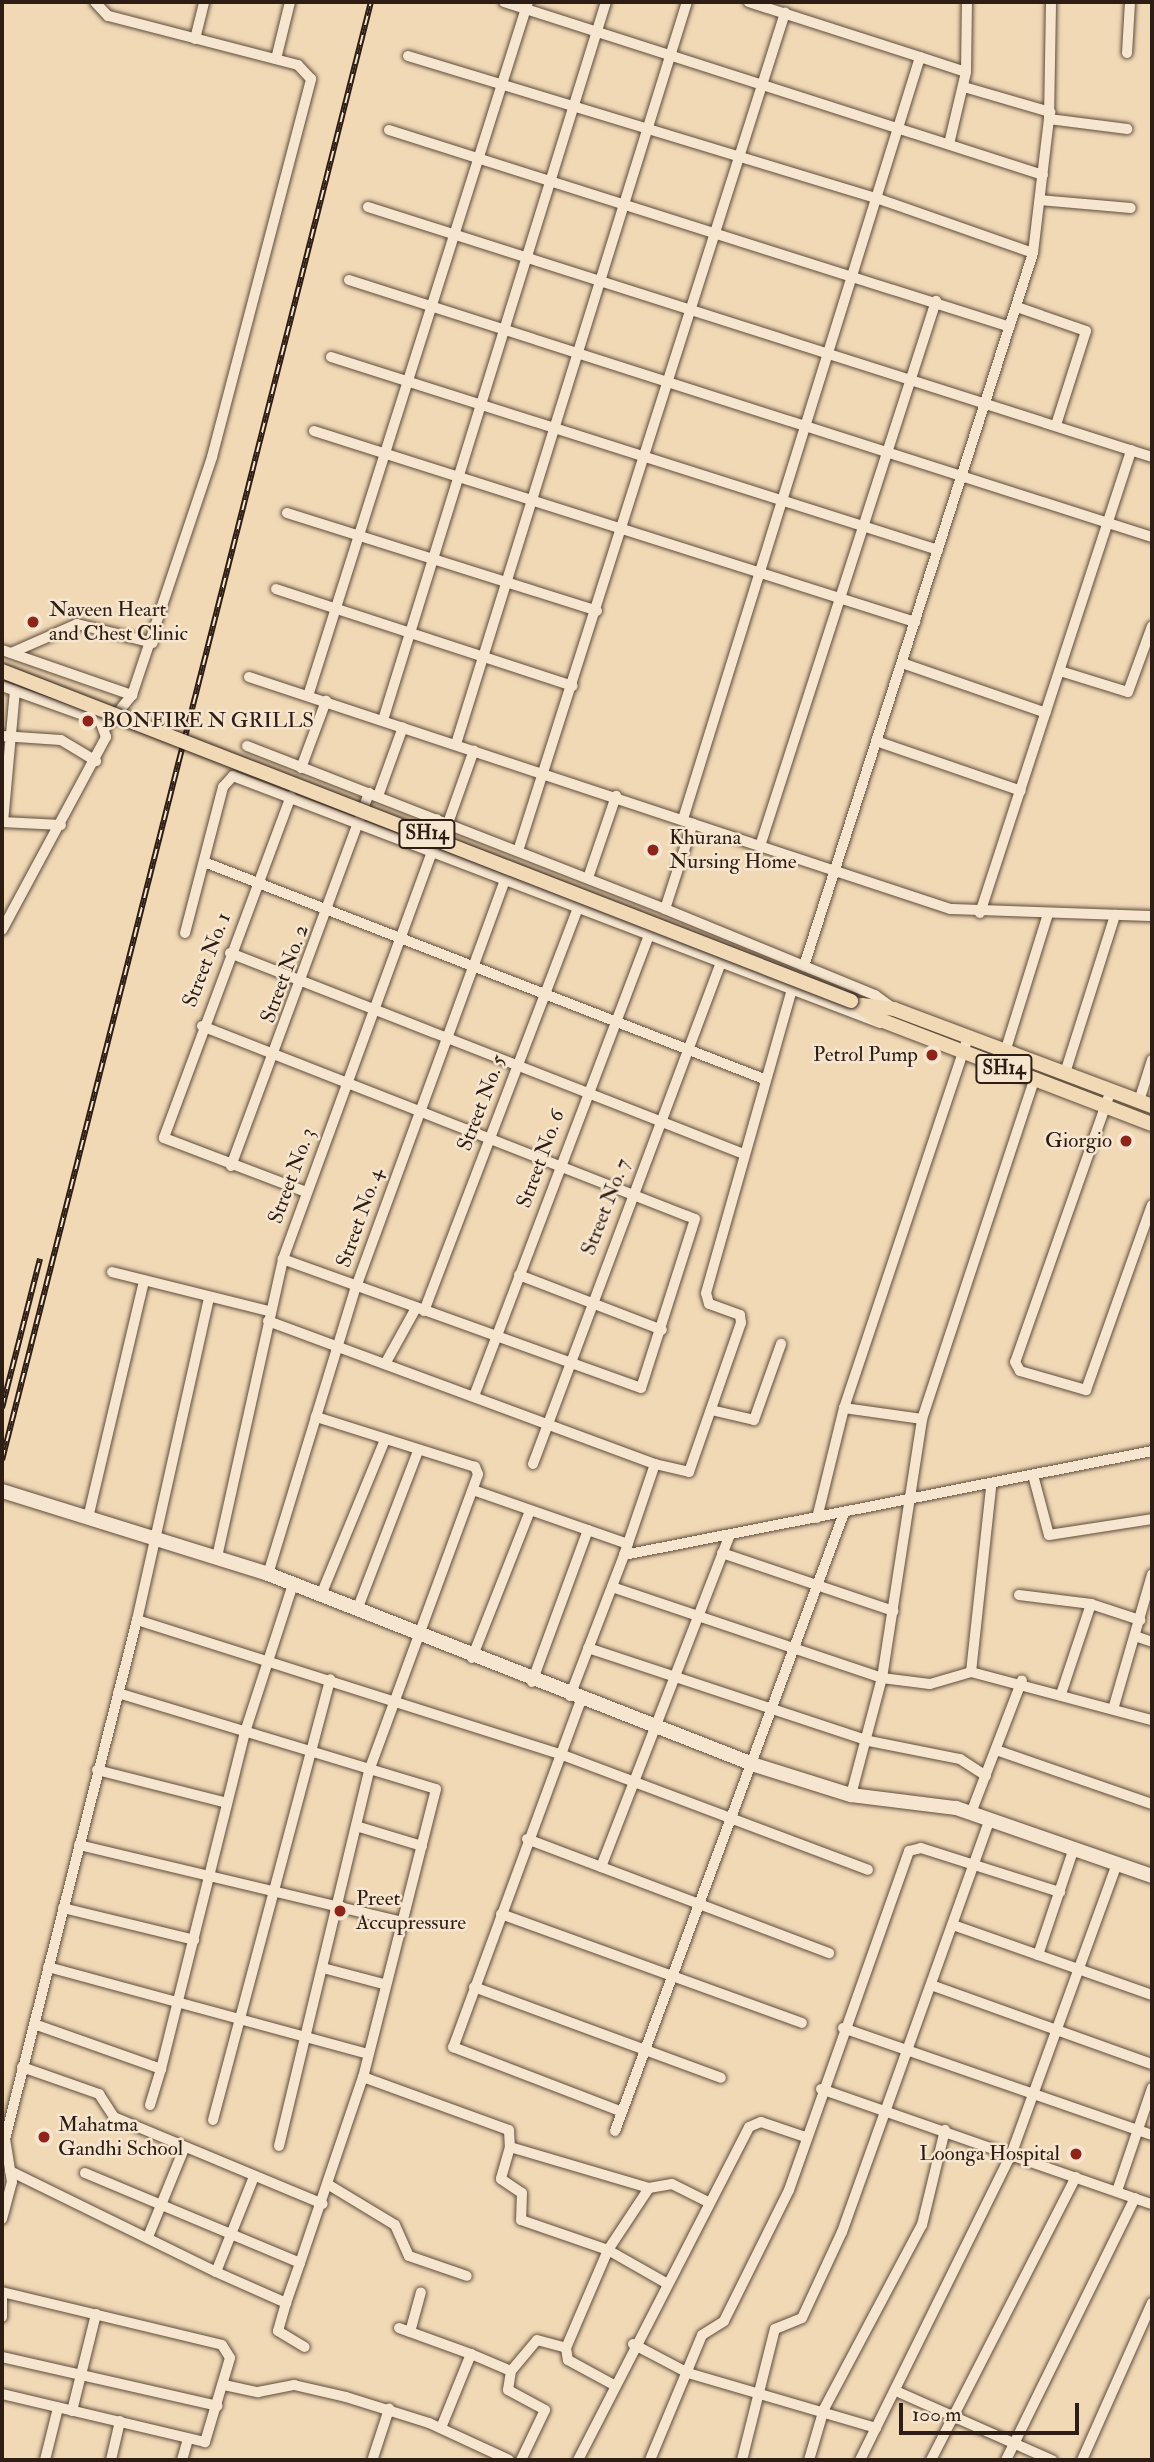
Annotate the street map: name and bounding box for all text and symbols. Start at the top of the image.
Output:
place label: Naveen Heart and Chest Clinic [49,597,188,647]
marker: Naveen Heart and Chest Clinic [23,612,43,632]
place label: BONFIRE N GRILLS [102,708,314,734]
marker: BONFIRE N GRILLS [80,713,96,729]
road number: SH14 [397,818,457,849]
place label: Khurana Nursing Home [669,825,796,875]
marker: Khurana Nursing Home [643,840,663,860]
street label: Street No. 1 [177,909,237,1011]
street label: Street No. 2 [256,921,314,1027]
place label: Petrol Pump [813,1042,918,1068]
marker: Petrol Pump [924,1047,940,1063]
street label: Street No. 5 [452,1051,512,1155]
road number: SH14 [974,1054,1034,1084]
street label: Street No. 6 [512,1107,570,1211]
street label: Street No. 3 [263,1125,321,1227]
place label: Giorgio [1045,1128,1112,1154]
marker: Giorgio [1118,1133,1134,1149]
street label: Street No. 7 [576,1155,636,1259]
street label: Street No. 4 [331,1165,389,1271]
place label: Preet Accupressure [356,1886,466,1936]
marker: Preet Accupressure [330,1901,350,1921]
place label: Mahatma Gandhi School [58,2112,183,2162]
marker: Mahatma Gandhi School [36,2129,52,2145]
place label: Loonga Hospital [919,2141,1060,2167]
marker: Loonga Hospital [1066,2144,1086,2164]
scale bar [902,2388,1082,2432]
text: 100 m [912,2401,962,2428]

